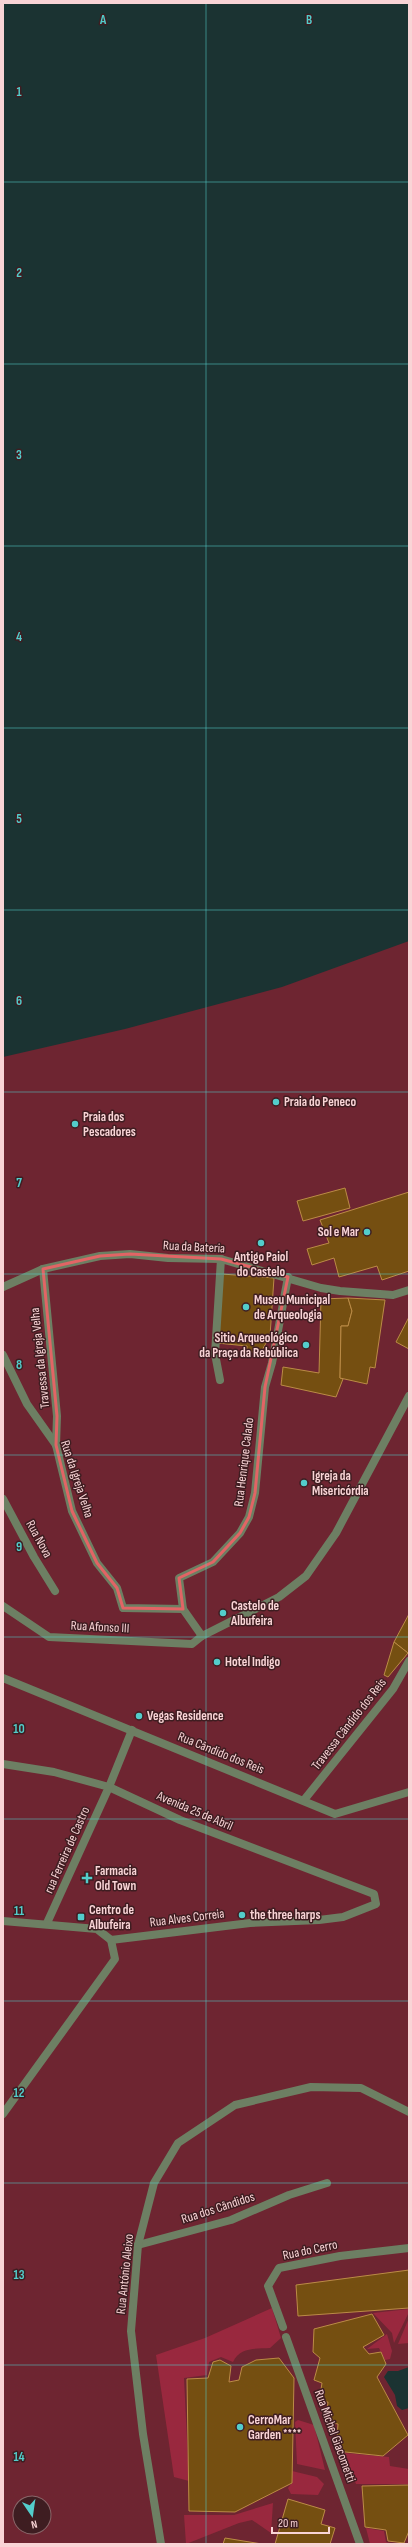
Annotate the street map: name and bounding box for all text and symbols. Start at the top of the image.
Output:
text: A [99,12,107,28]
text: B [306,12,312,28]
text: 1 [16,84,22,100]
text: 2 [16,265,22,281]
text: 3 [16,447,22,463]
text: 4 [16,629,22,645]
text: 5 [16,811,22,827]
text: 6 [16,993,22,1009]
place label: Praia do Peneco [284,1094,357,1110]
marker: Praia do Peneco [271,1097,281,1107]
place label: Praia dos Pescadores [83,1109,136,1140]
marker: Praia dos Pescadores [70,1119,80,1129]
text: 7 [16,1175,22,1191]
place label: Sol e Mar [318,1224,359,1240]
marker: Sol e Mar [362,1227,372,1237]
street label: Rua da Bateria [163,1237,225,1257]
marker: Antigo Paiol do Castelo [256,1238,266,1248]
place label: Antigo Paiol do Castelo [233,1249,288,1280]
place label: Museu Municipal de Arqueologia [254,1292,331,1323]
marker: Museu Municipal de Arqueologia [241,1302,251,1312]
street label: Travessa da Igreja Velha [27,1307,53,1409]
place label: Sitio Arqueológico da Praça da Rebública [199,1330,298,1361]
marker: Sitio Arqueológico da Praça da Rebública [301,1340,311,1350]
text: 8 [16,1357,22,1373]
street label: Rua Henrique Calado [231,1417,257,1507]
street label: Rua da Igreja Velha [57,1438,97,1520]
place label: Igreja da Misericórdia [312,1468,369,1499]
marker: Igreja da Misericórdia [299,1478,309,1488]
street label: Rua Nova [22,1518,56,1560]
text: 9 [16,1539,22,1555]
place label: Castelo de Albufeira [230,1598,280,1629]
marker: Castelo de Albufeira [218,1608,228,1618]
street label: Rua Afonso III [70,1617,130,1637]
place label: Hotel Indigo [225,1654,280,1670]
marker: Hotel Indigo [212,1657,222,1667]
street label: Travessa Cândido dos Reis [308,1675,390,1773]
place label: Vegas Residence [147,1708,224,1724]
marker: Vegas Residence [134,1711,144,1721]
text: 10 [13,1721,25,1737]
street label: Rua Cândido dos Reis [176,1728,267,1778]
street label: Avenida 25 de Abril [154,1787,235,1834]
street label: rua Ferreira de Castro [41,1804,93,1896]
place label: Farmacia Old Town [95,1863,137,1894]
marker: Farmacia Old Town [82,1873,92,1883]
place label: Centro de Albufeira [88,1902,135,1933]
text: 11 [14,1903,24,1919]
street label: Rua Alves Correia [149,1905,225,1931]
place label: the three harps [250,1907,320,1923]
marker: the three harps [237,1910,247,1920]
marker: Centro de Albufeira [76,1912,86,1922]
text: 12 [14,2085,25,2101]
street label: Rua dos Cândidos [179,2189,257,2227]
street label: Rua António Aleixo [113,2233,137,2315]
street label: Rua do Cerro [281,2236,339,2264]
text: 13 [14,2267,25,2283]
street label: Rua Michel Giacometti [311,2387,359,2485]
place label: CerroMar Garden **** [248,2412,302,2443]
marker: CerroMar Garden **** [235,2422,245,2432]
text: 14 [13,2449,25,2465]
north arrow [12,2495,52,2535]
scale bar [272,2509,329,2535]
text: 20 m [278,2516,298,2531]
text: N [30,2517,38,2531]

